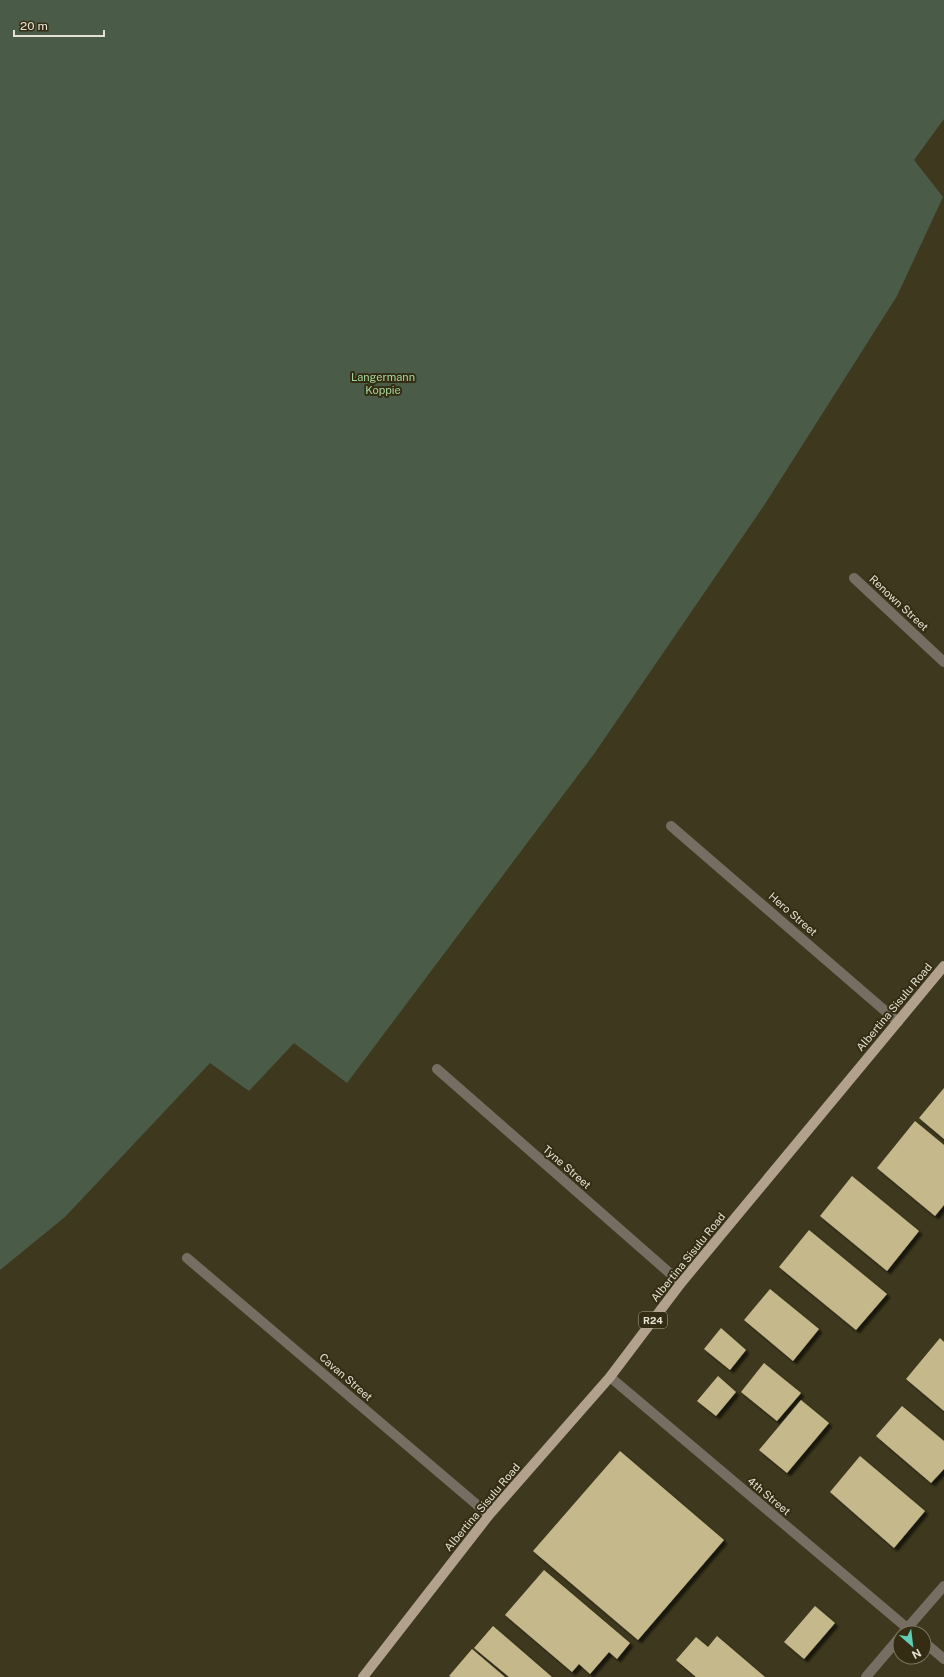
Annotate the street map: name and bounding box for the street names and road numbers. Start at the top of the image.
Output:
street label: Renown Street [867,573,931,633]
street label: Hero Street [767,890,819,938]
street label: Albertina Sisulu Road [854,961,934,1053]
street label: Tyne Street [541,1143,593,1191]
street label: Albertina Sisulu Road [649,1210,727,1304]
road number: R24 [639,1312,667,1328]
street label: Cavan Street [317,1351,375,1403]
street label: Albertina Sisulu Road [442,1461,522,1553]
street label: 4th Street [745,1475,793,1517]

